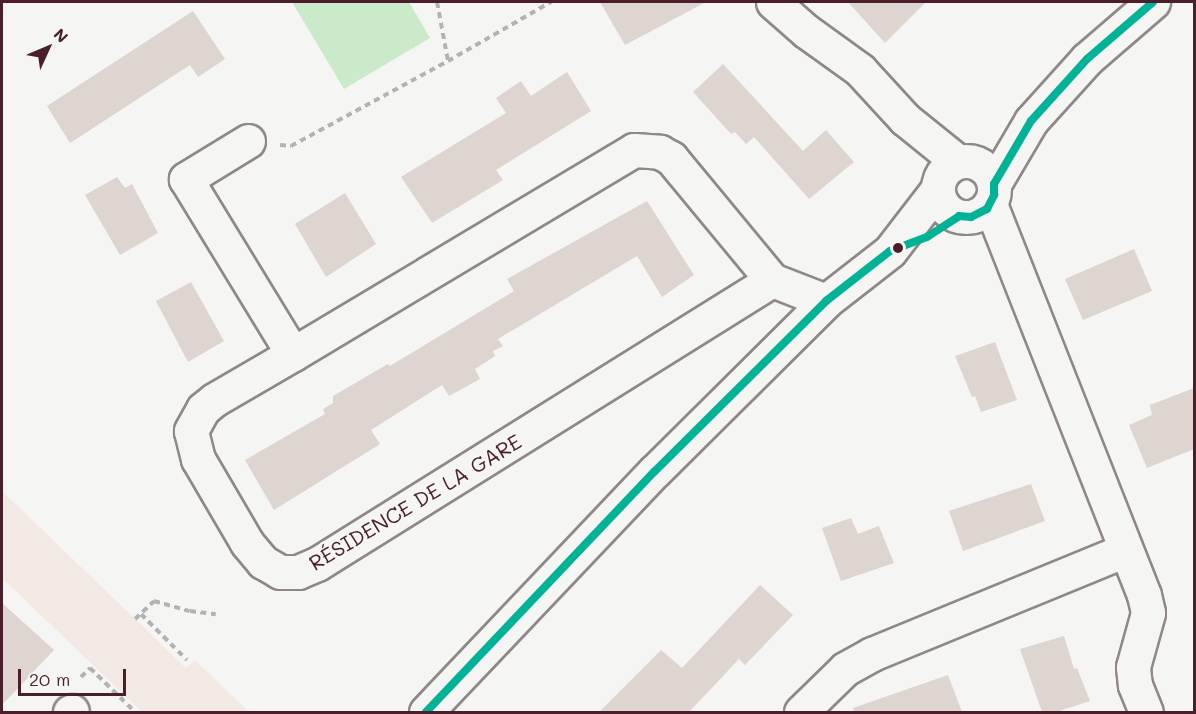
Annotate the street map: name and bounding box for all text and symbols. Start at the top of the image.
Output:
north arrow [18,18,78,78]
text: N [50,23,73,47]
unlabelled marker [892,242,904,254]
street label: RÉSIDENCE DE LA GARE [304,429,526,575]
scale bar [21,657,129,695]
text: 20 m [29,667,70,691]

